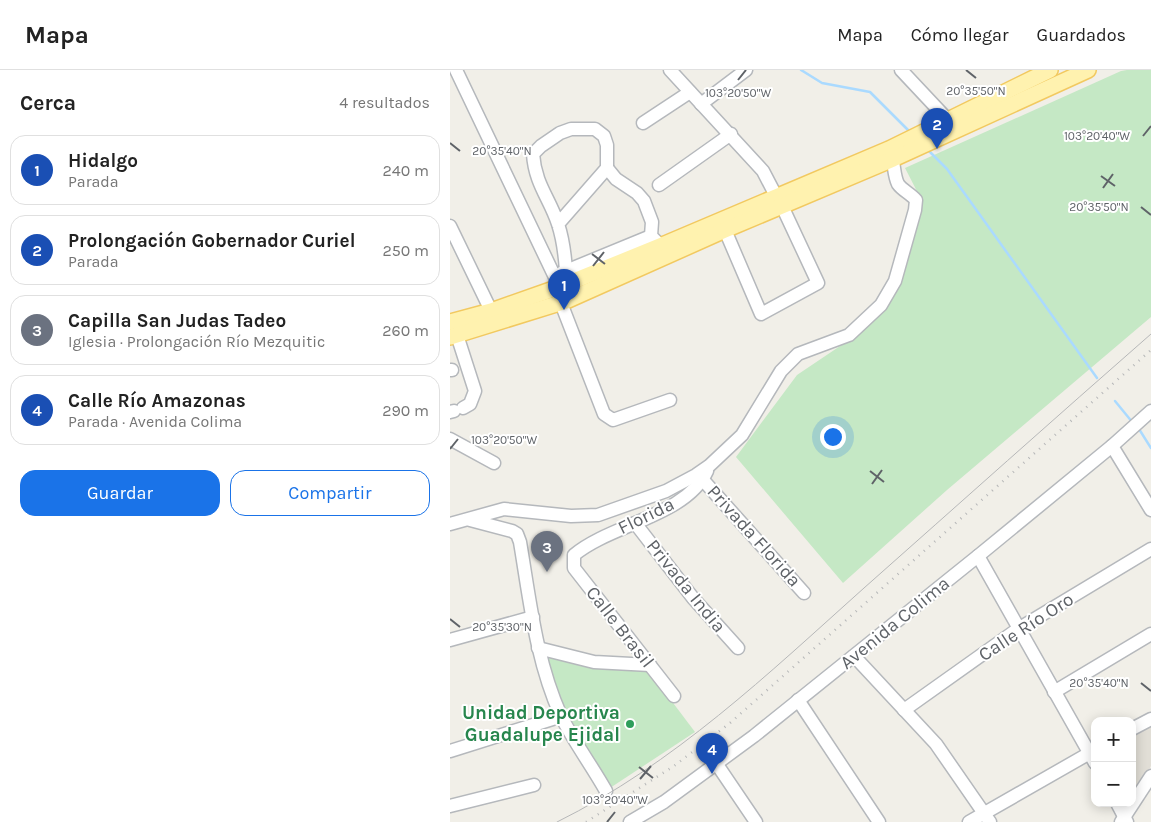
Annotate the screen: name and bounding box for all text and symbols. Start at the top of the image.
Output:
text: Mapa [25,21,89,49]
text: Mapa [837,24,883,46]
text: Cómo llegar [911,24,1009,46]
text: Guardados [1037,24,1126,46]
text: 20°35'50"N [946,84,1006,98]
text: 103°20'50"W [705,86,771,100]
text: Cerca [20,91,76,115]
text: 4 resultados [339,93,430,112]
pin: 2 [921,108,953,149]
text: 103°20'40"W [1064,129,1130,143]
text: 20°35'40"N [472,144,532,158]
text: Hidalgo [68,150,138,172]
text: 1 [34,161,40,180]
text: 240 m [383,161,429,180]
text: Parada [68,172,119,191]
text: 20°35'50"N [1069,200,1129,214]
text: Prolongación Gobernador Curiel [68,230,355,252]
text: 2 [32,241,42,260]
text: 250 m [382,241,429,260]
text: Parada [68,252,119,271]
pin: 1 [548,269,580,310]
text: Capilla San Judas Tadeo [68,310,286,332]
text: 3 [32,321,42,340]
text: 260 m [382,321,429,340]
text: Iglesia · Prolongación Río Mezquitic [68,332,325,351]
text: Calle Río Amazonas [68,390,246,412]
text: 4 [32,401,42,420]
text: 290 m [382,401,429,420]
text: Parada · Avenida Colima [68,412,242,431]
your location [820,424,846,450]
text: 103°20'50"W [471,433,537,447]
button: Guardar [20,470,220,516]
button: Compartir [230,470,430,516]
street label: Privada Florida [703,481,805,591]
street label: Florida [614,493,678,539]
pin: 3 [531,531,563,572]
street label: Privada India [642,535,730,637]
street label: Avenida Colima [836,572,954,674]
street label: Calle Brasil [581,582,659,672]
street label: Calle Río Oro [974,588,1078,666]
text: 20°35'30"N [472,620,532,634]
text: 20°35'40"N [1069,676,1129,690]
place label: Unidad Deportiva Guadalupe Ejidal [462,702,620,746]
map controls [1091,717,1136,807]
button: + [1091,717,1136,762]
marker: Unidad Deportiva Guadalupe Ejidal [624,718,636,730]
pin: 4 [696,733,728,774]
button: − [1091,762,1136,807]
text: 103°20'40"W [582,793,648,807]

